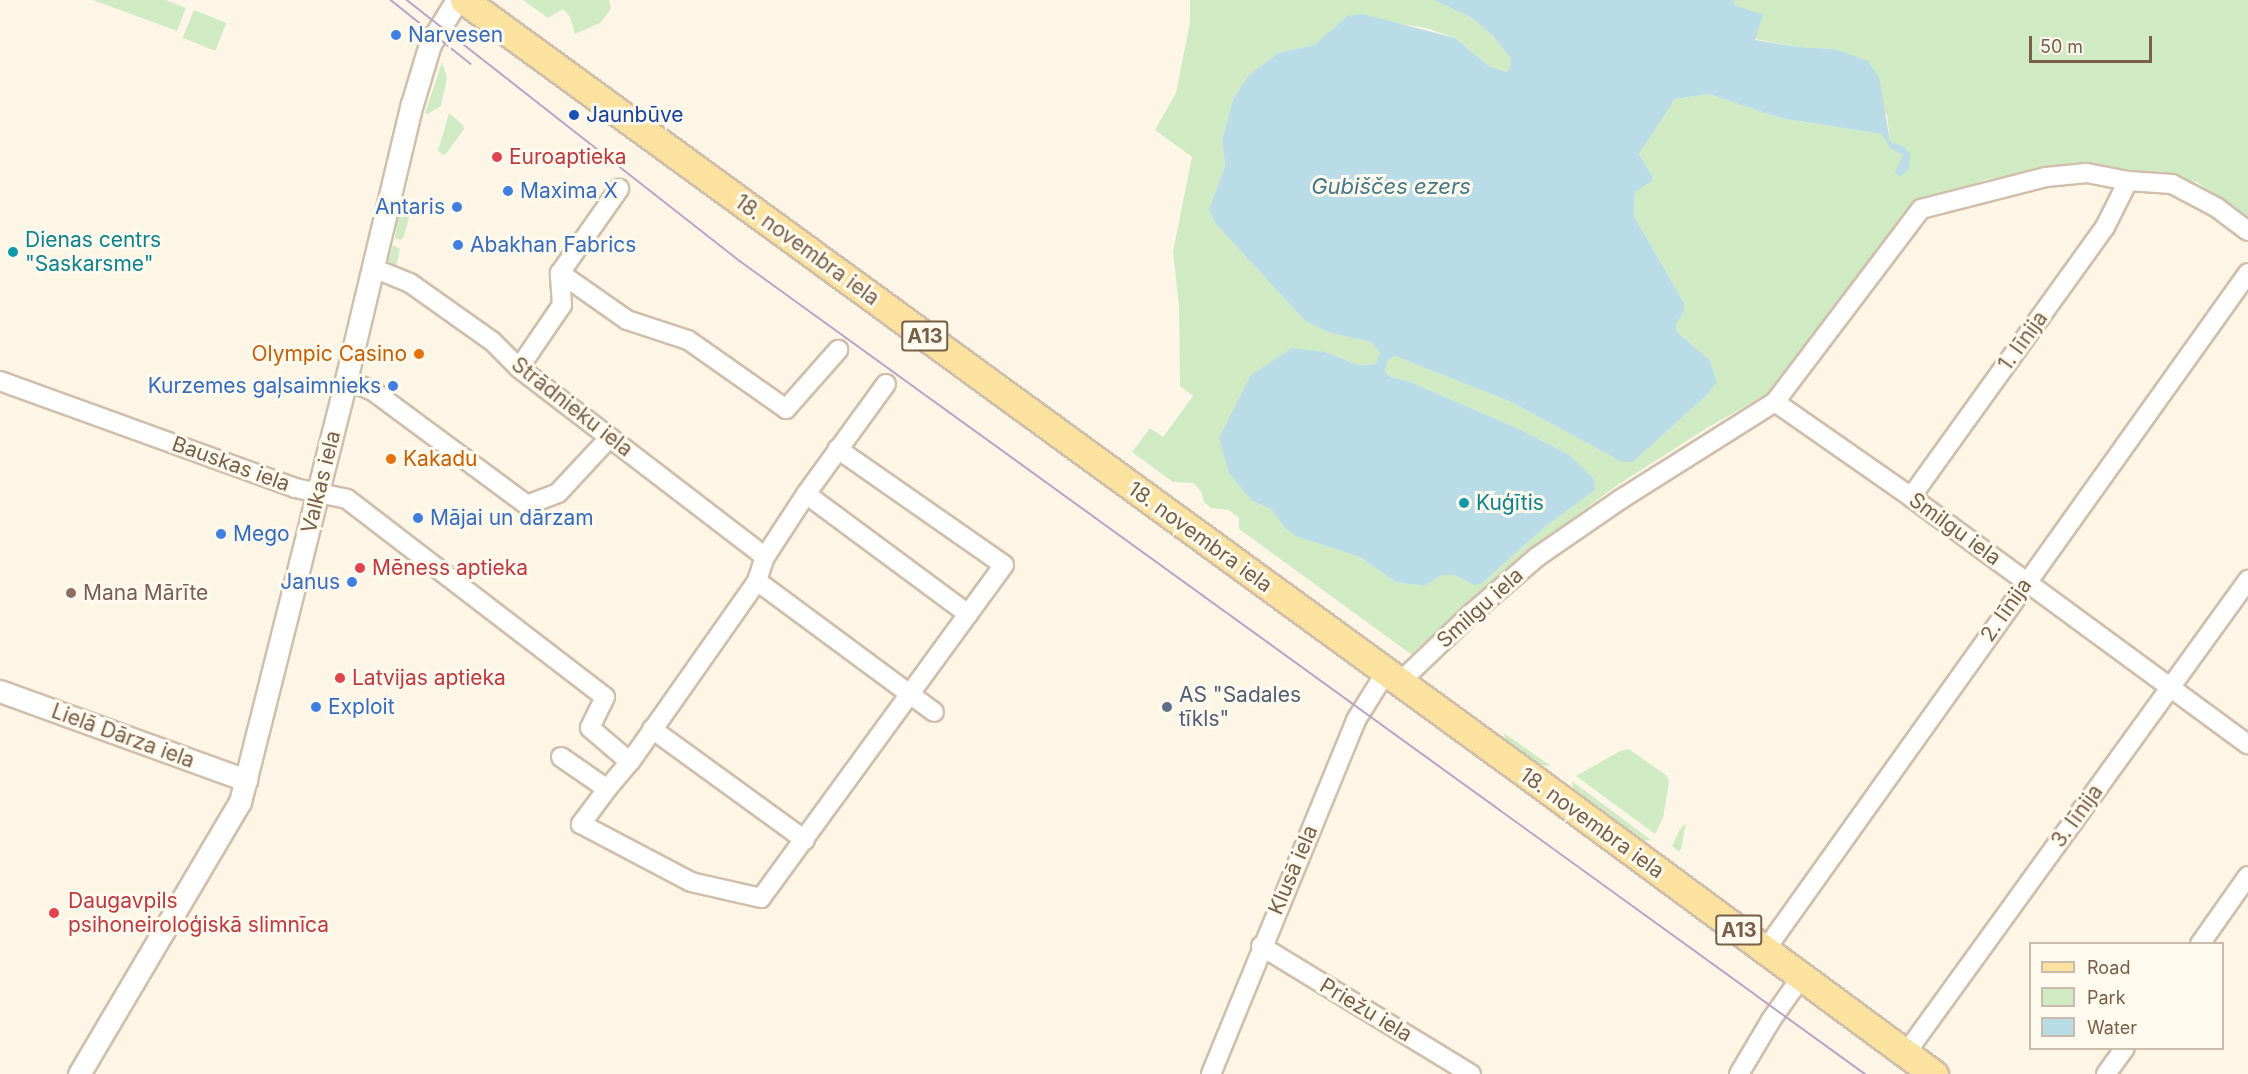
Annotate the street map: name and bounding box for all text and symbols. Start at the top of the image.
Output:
place label: Narvesen [408,22,503,48]
scale bar [2032,24,2155,62]
marker: Narvesen [389,28,403,42]
text: 50 m [2040,36,2083,57]
place label: Jaunbūve [586,102,684,128]
marker: Jaunbūve [567,108,581,122]
place label: Euroaptieka [509,144,627,170]
marker: Euroaptieka [490,150,504,164]
water label: Gubiščes ezers [1311,174,1471,200]
place label: Maxima X [520,178,618,204]
marker: Maxima X [501,184,515,198]
street label: 18. novembra iela [730,189,884,311]
place label: Antaris [375,194,445,220]
marker: Antaris [450,200,464,214]
place label: Dienas centrs "Saskarsme" [25,227,161,277]
place label: Abakhan Fabrics [470,232,636,258]
marker: Abakhan Fabrics [451,238,465,252]
marker: Dienas centrs "Saskarsme" [6,245,20,259]
street label: 1. līnija [1993,306,2053,376]
road number: A13 [901,319,949,353]
place label: Olympic Casino [251,341,407,367]
marker: Olympic Casino [412,347,426,361]
street label: Strādnieku iela [506,352,638,462]
place label: Kurzemes gaļsaimnieks [148,373,381,399]
marker: Kurzemes gaļsaimnieks [386,379,400,393]
street label: Valkas iela [296,428,346,536]
street label: Bauskas iela [169,431,293,497]
place label: Kakadu [403,446,477,472]
marker: Kakadu [384,452,398,466]
street label: 18. novembra iela [1123,476,1277,598]
street label: Smilgu iela [1904,487,2006,571]
place label: Kuģītis [1476,490,1544,516]
marker: Kuģītis [1457,496,1471,510]
place label: Mājai un dārzam [430,505,594,531]
marker: Mājai un dārzam [411,511,425,525]
place label: Mego [233,521,290,547]
marker: Mego [214,527,228,541]
place label: Mēness aptieka [372,555,528,581]
marker: Mēness aptieka [353,561,367,575]
street label: Smilgu iela [1432,563,1528,653]
place label: Janus [280,569,340,595]
street label: 2. līnija [1975,573,2037,647]
marker: Janus [345,575,359,589]
place label: Mana Mārīte [83,580,208,606]
marker: Mana Mārīte [64,586,78,600]
place label: Latvijas aptieka [352,665,506,691]
marker: Latvijas aptieka [333,671,347,685]
place label: AS "Sadales tīkls" [1179,682,1301,732]
place label: Exploit [328,694,395,720]
street label: Lielā Dārza iela [48,698,198,774]
marker: Exploit [309,700,323,714]
marker: AS "Sadales tīkls" [1160,700,1174,714]
street label: 18. novembra iela [1515,762,1669,884]
street label: 3. līnija [2046,780,2108,852]
street label: Klusā iela [1263,822,1323,918]
place label: Daugavpils psihoneiroloģiskā slimnīca [68,888,329,938]
marker: Daugavpils psihoneiroloģiskā slimnīca [45,904,63,922]
road number: A13 [1715,913,1763,947]
legend [2029,942,2224,1050]
text: Road [2087,957,2130,978]
street label: Priežu iela [1315,973,1417,1047]
text: Park [2087,987,2126,1008]
text: Water [2087,1017,2137,1038]

